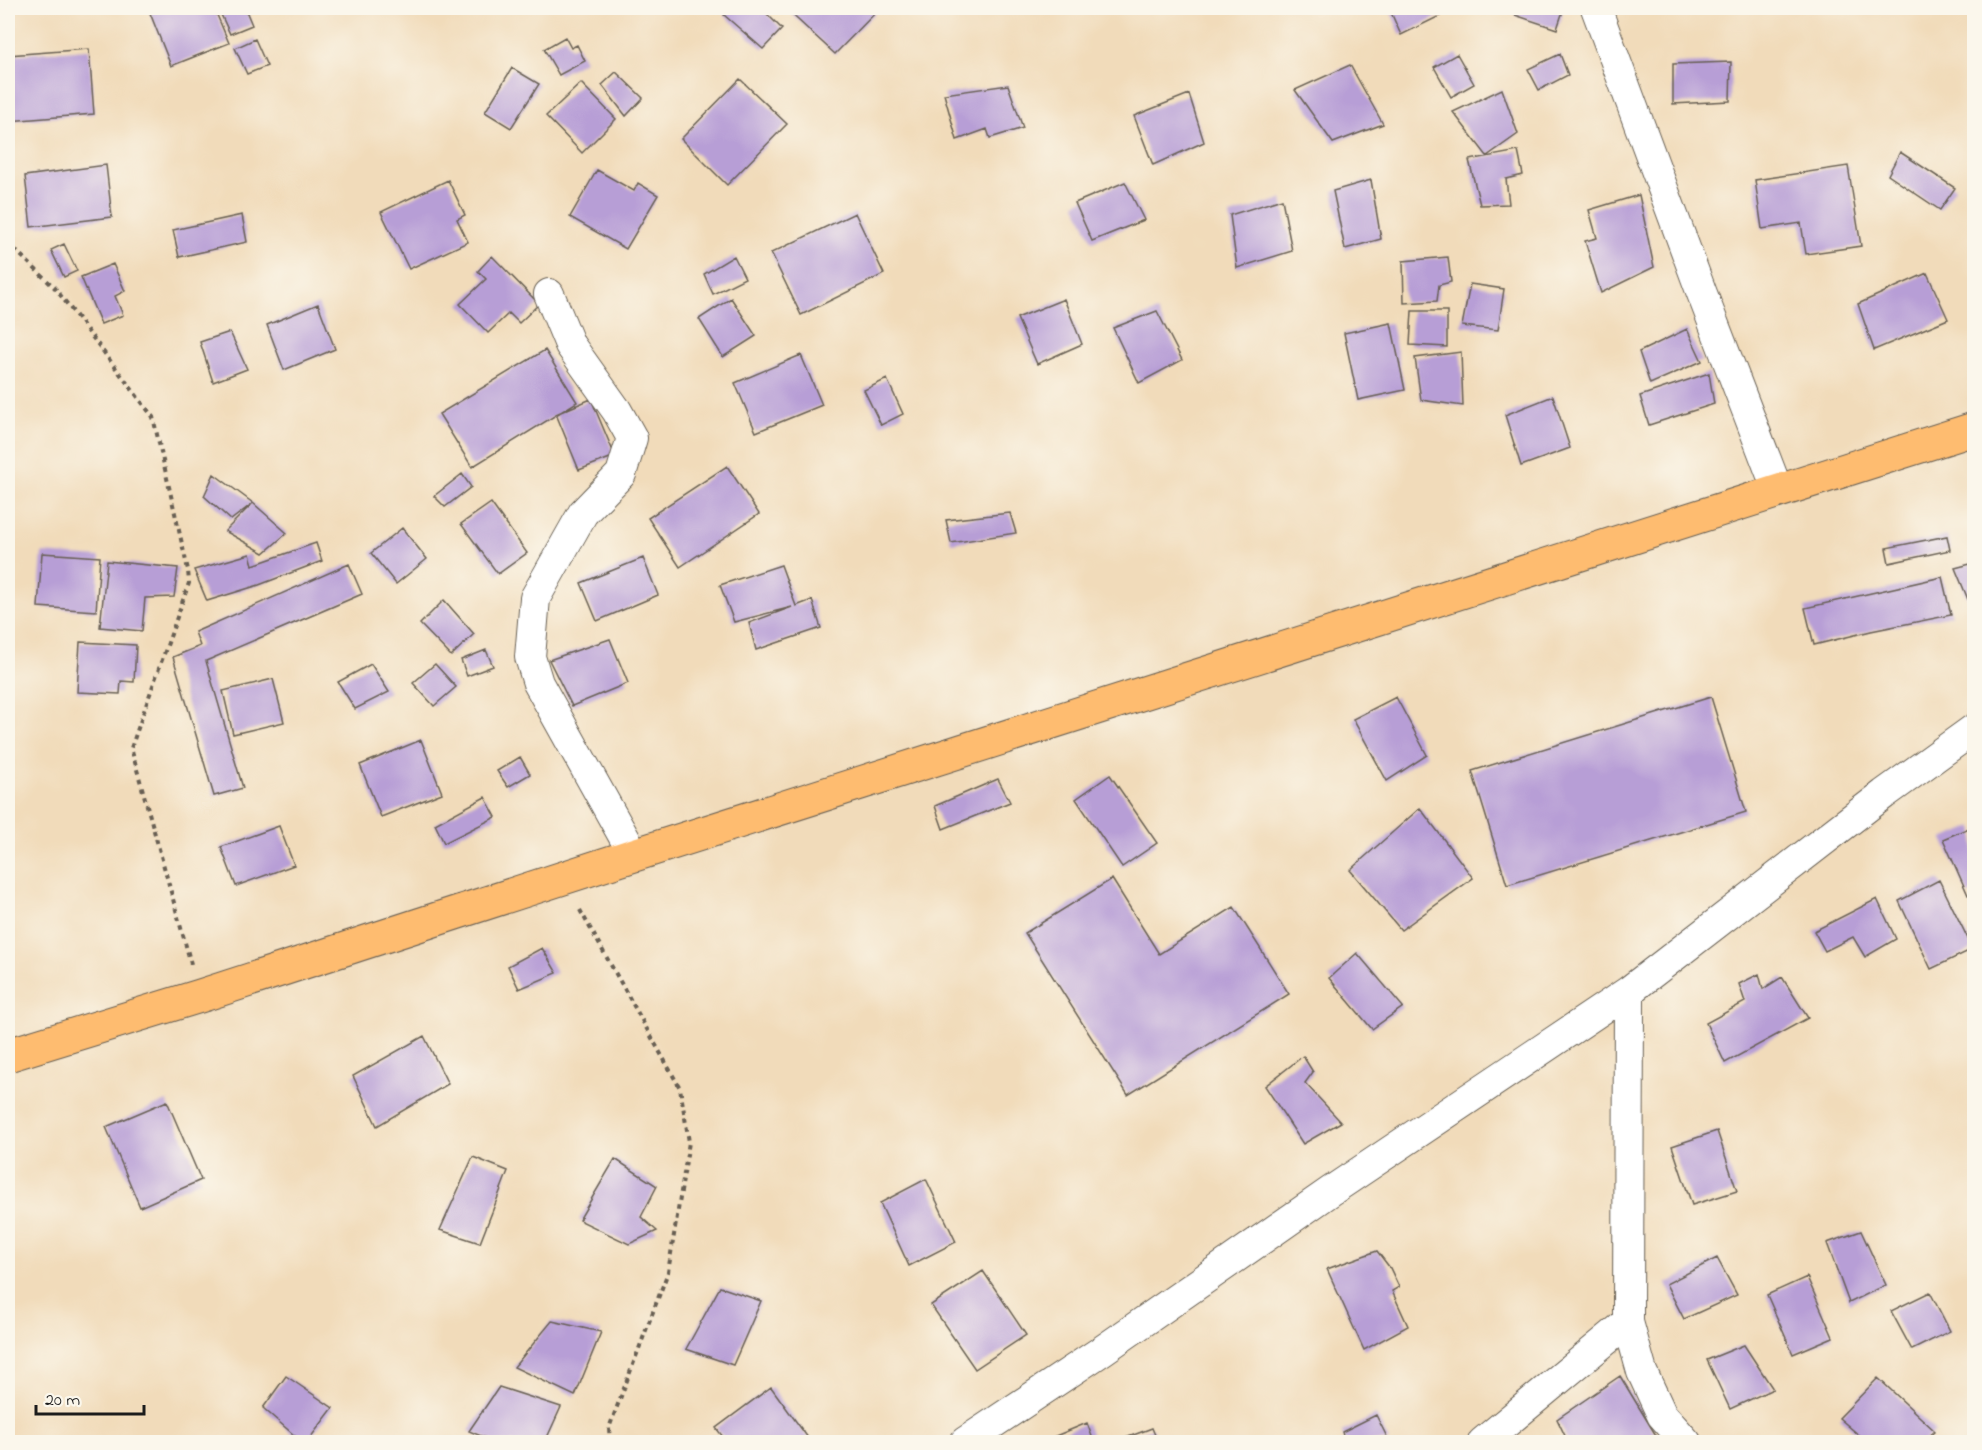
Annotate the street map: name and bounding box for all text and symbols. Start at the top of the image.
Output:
scale bar [36,1378,144,1416]
text: 20 m [45,1388,80,1414]

